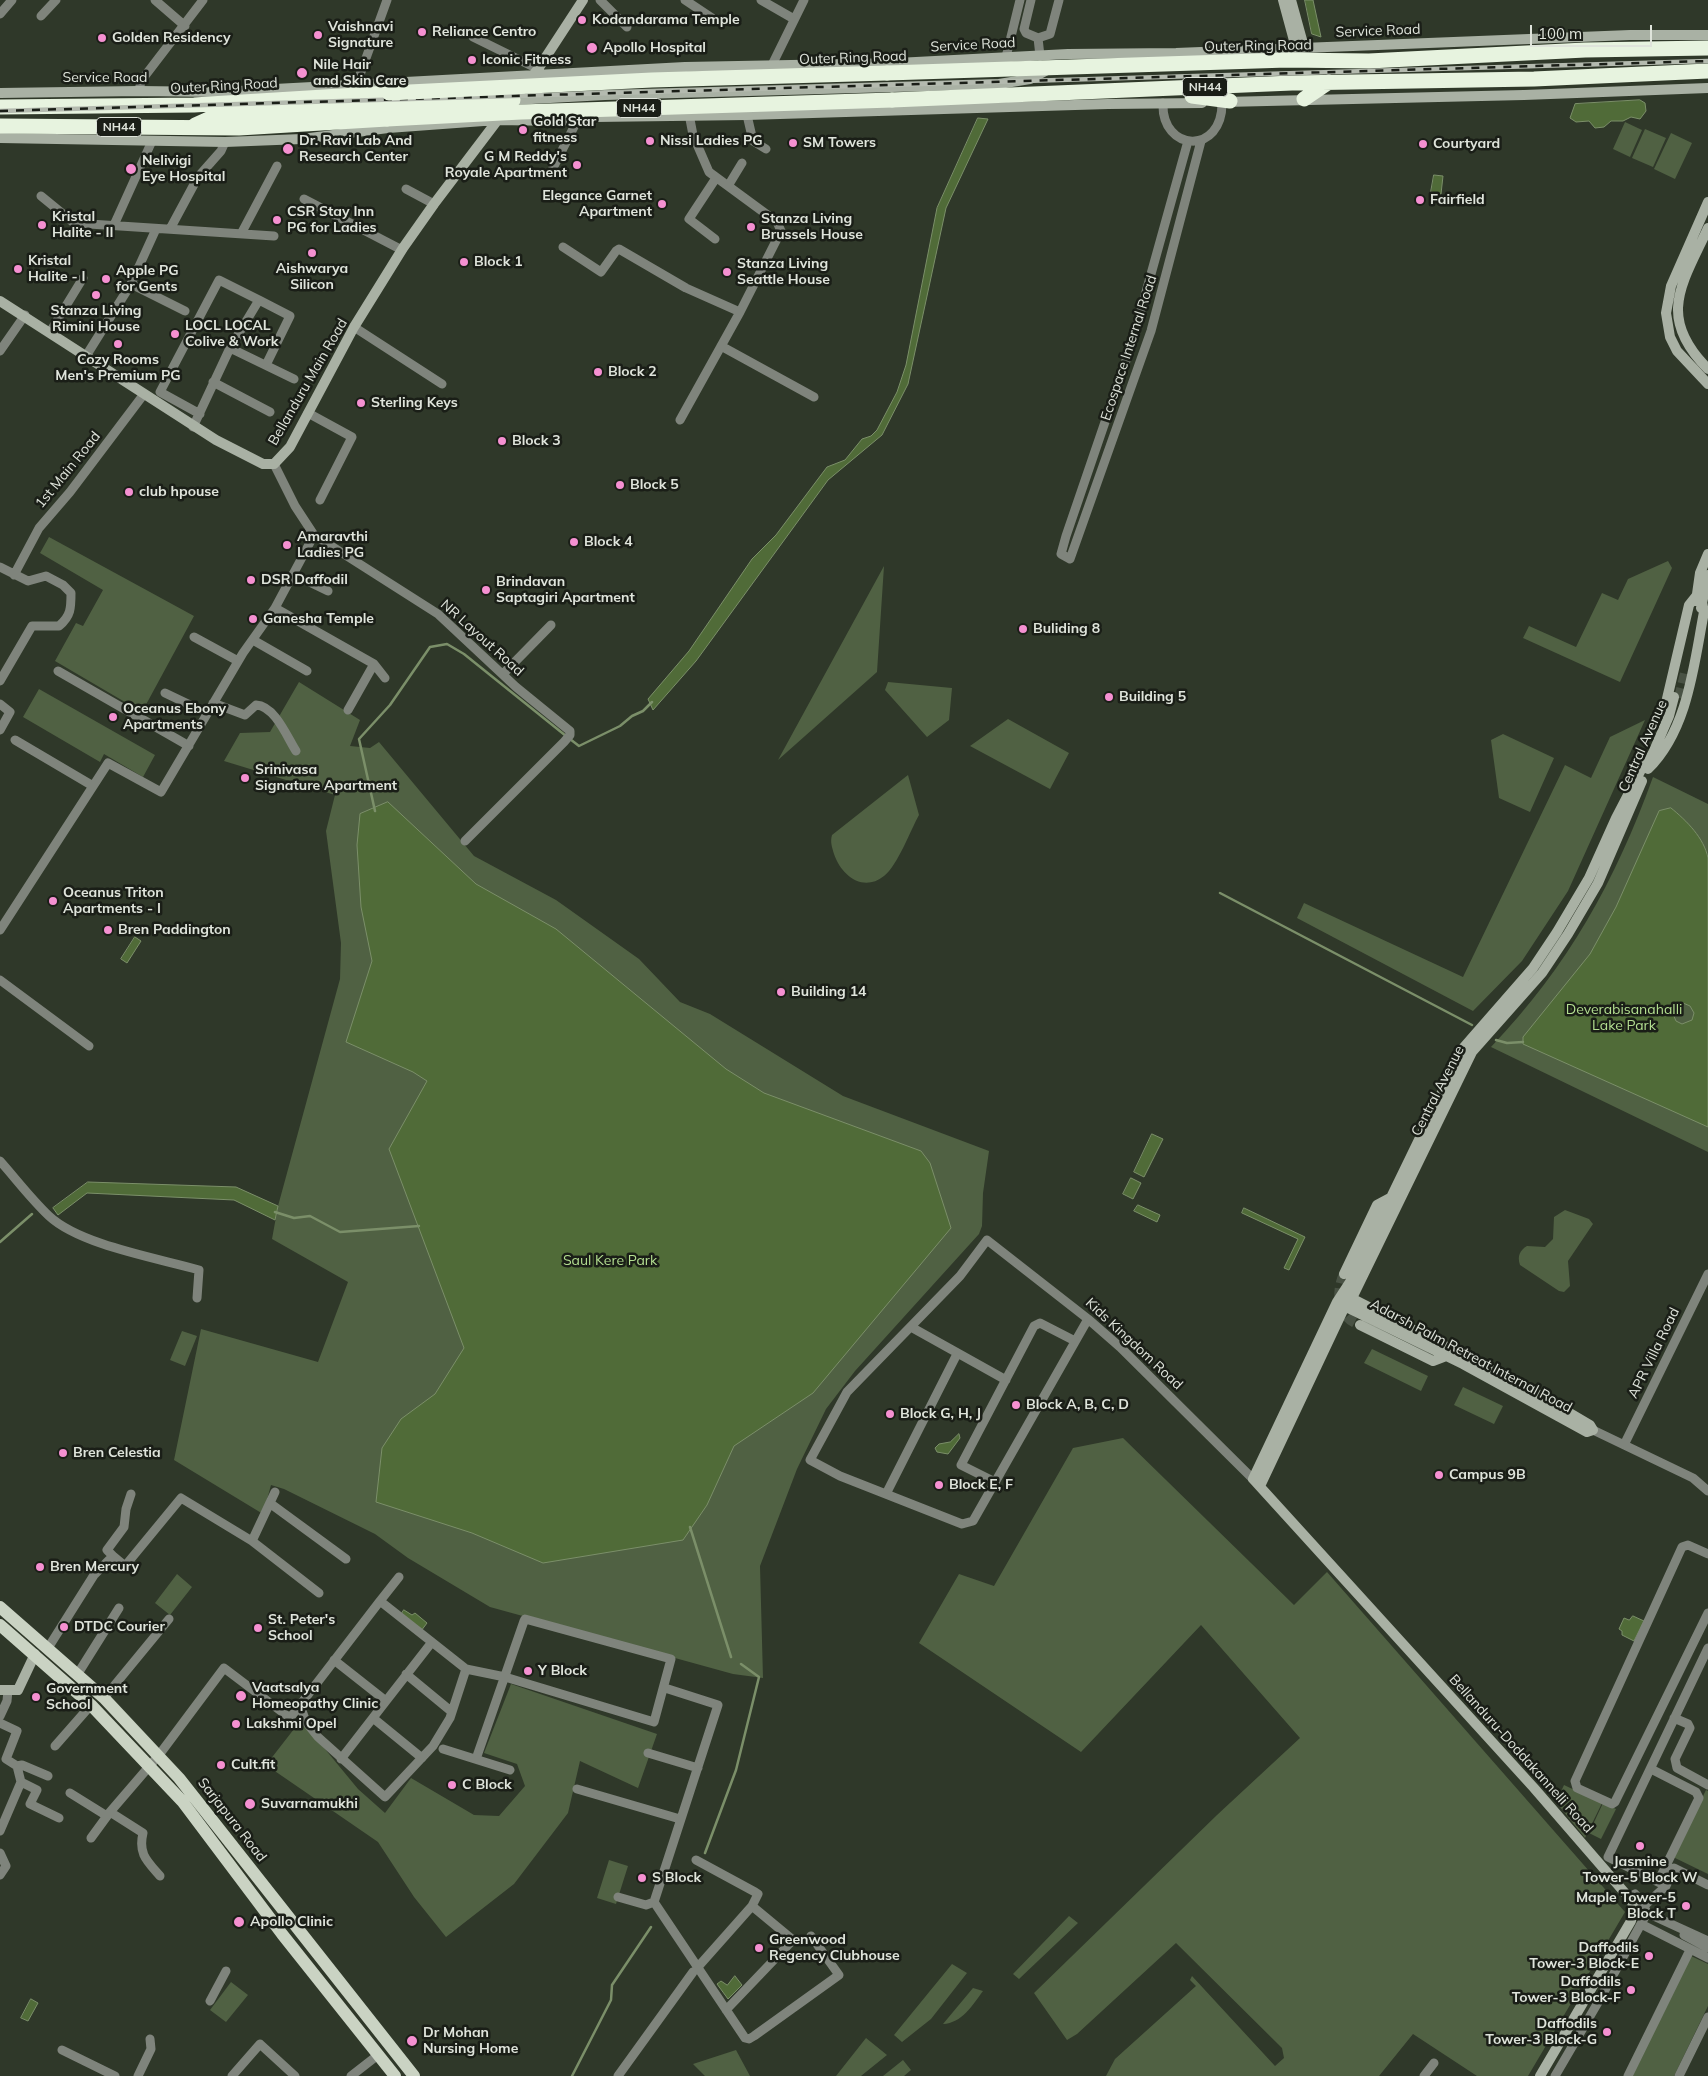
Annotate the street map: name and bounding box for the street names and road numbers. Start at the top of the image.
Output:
street label: Service Road [1335,21,1421,41]
street label: Service Road [930,34,1016,56]
street label: Outer Ring Road [1204,37,1312,55]
street label: Outer Ring Road [799,48,907,68]
street label: Service Road [63,70,147,86]
street label: Outer Ring Road [170,75,278,97]
road number: NH44 [1182,77,1228,96]
road number: NH44 [616,99,662,118]
road number: NH44 [96,118,142,136]
street label: Ecospace Internal Road [1098,273,1160,423]
street label: Bellanduru Main Road [265,316,351,448]
street label: 1st Main Road [32,428,104,512]
street label: NR Layout Road [437,596,527,680]
street label: Central Avenue [1615,697,1671,795]
street label: Central Avenue [1408,1043,1468,1139]
street label: Kids Kingdom Road [1082,1295,1186,1393]
street label: Adarsh Palm Retreat Internal Road [1367,1295,1575,1417]
street label: APR Villa Road [1625,1305,1683,1401]
street label: Bellanduru-Doddakannelli Road [1445,1671,1597,1837]
street label: Sarjapura Road [194,1775,270,1865]

